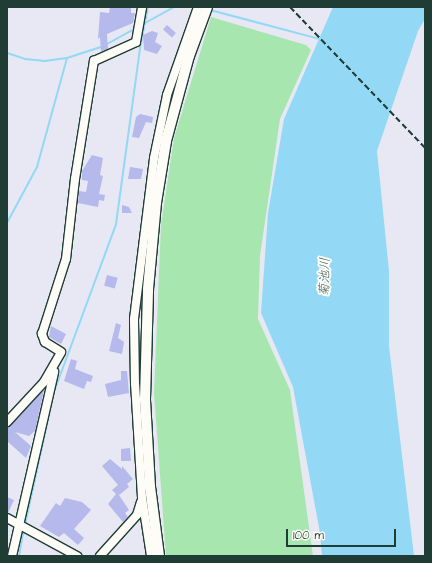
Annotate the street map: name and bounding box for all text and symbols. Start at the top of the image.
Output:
water label: 菊池川 [317,257,333,297]
scale bar [288,521,398,547]
text: 100 m [293,527,324,544]

